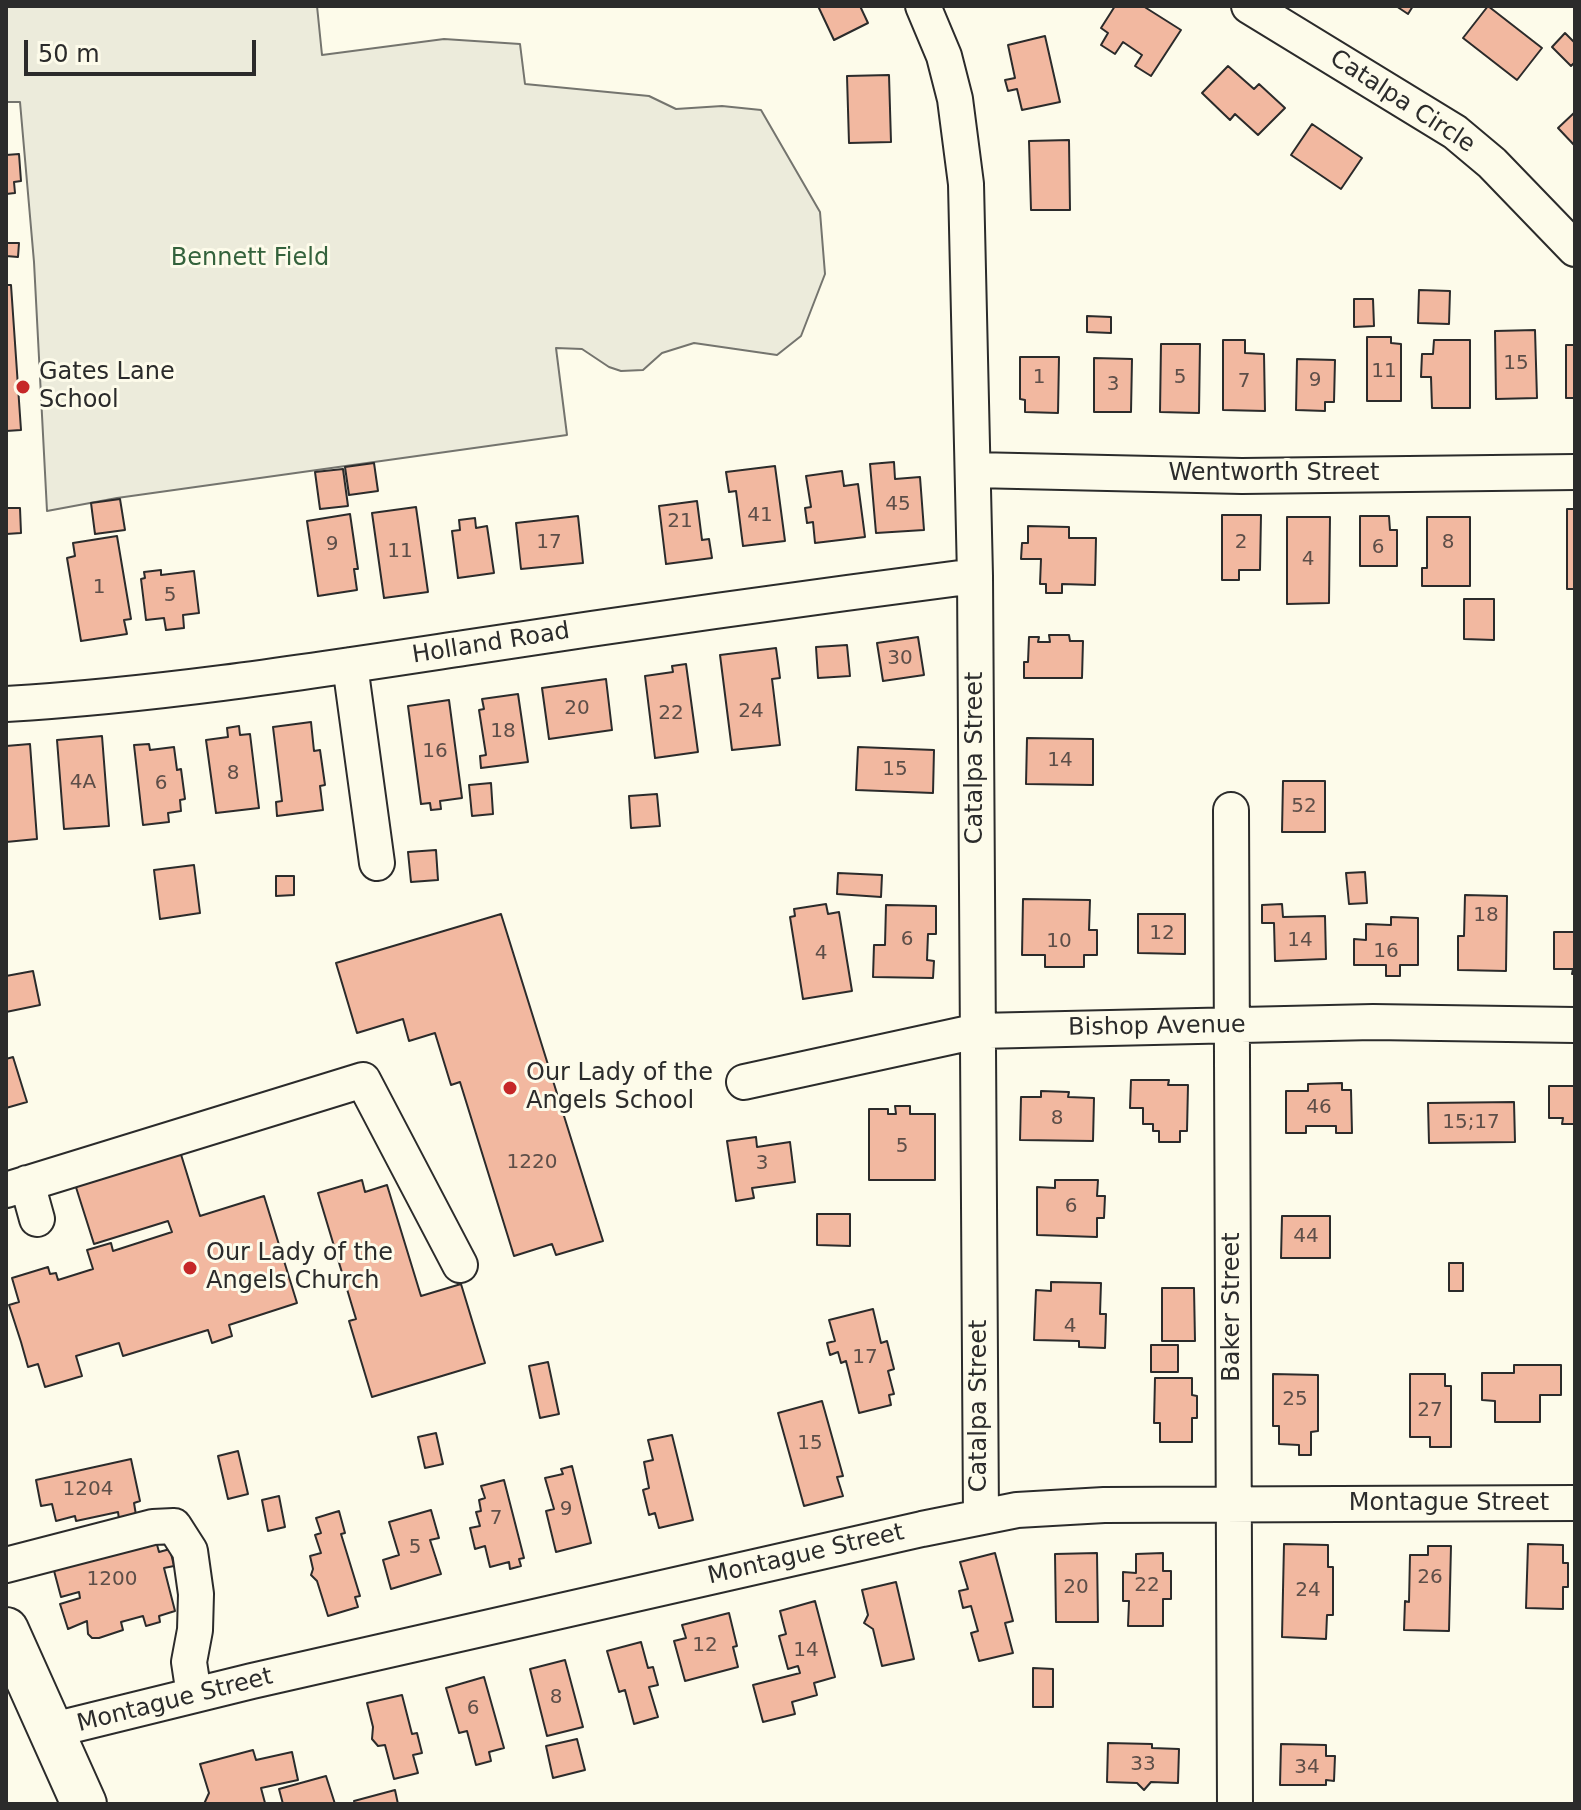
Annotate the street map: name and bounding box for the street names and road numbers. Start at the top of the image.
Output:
street label: Catalpa Circle [1324,44,1480,160]
street label: Wentworth Street [1168,460,1380,488]
street label: Holland Road [410,617,572,671]
street label: Catalpa Street [962,672,990,844]
street label: Bishop Avenue [1068,1011,1246,1043]
street label: Baker Street [1219,1232,1247,1382]
street label: Catalpa Street [966,1320,994,1492]
street label: Montague Street [1349,1490,1549,1518]
street label: Montague Street [705,1518,907,1592]
street label: Montague Street [74,1663,276,1739]

